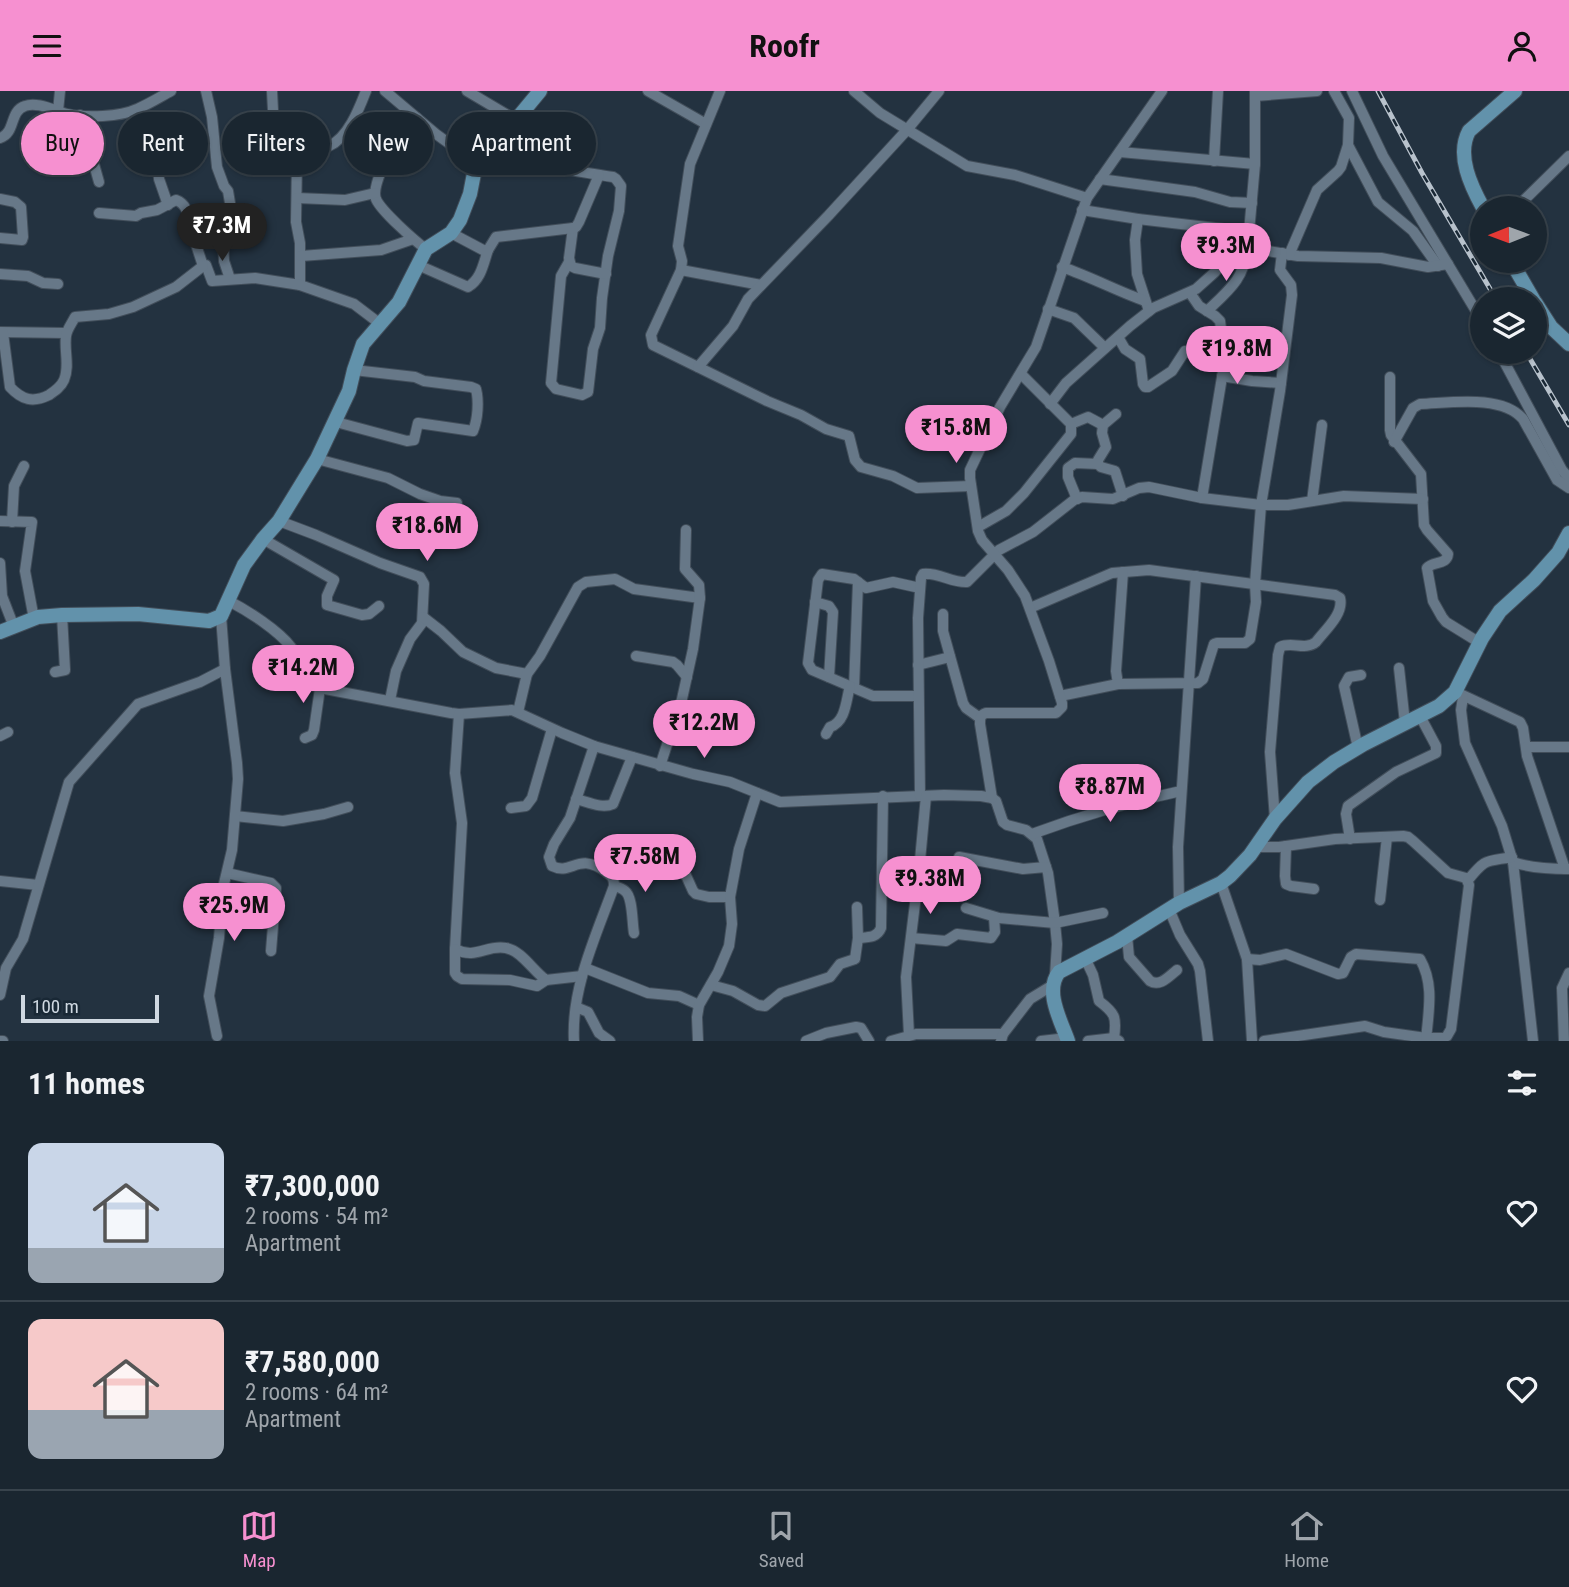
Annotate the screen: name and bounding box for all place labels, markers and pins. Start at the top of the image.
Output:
pin: ₹7.3M [173,204,271,263]
pin: ₹9.3M [1177,223,1275,283]
pin: ₹19.8M [1180,327,1294,386]
pin: ₹15.8M [899,405,1013,465]
pin: ₹18.6M [370,503,484,563]
pin: ₹14.2M [246,645,360,705]
pin: ₹12.2M [647,701,761,760]
pin: ₹8.87M [1053,765,1167,824]
pin: ₹7.58M [588,835,702,894]
pin: ₹9.38M [873,857,987,916]
pin: ₹25.9M [177,883,291,943]

